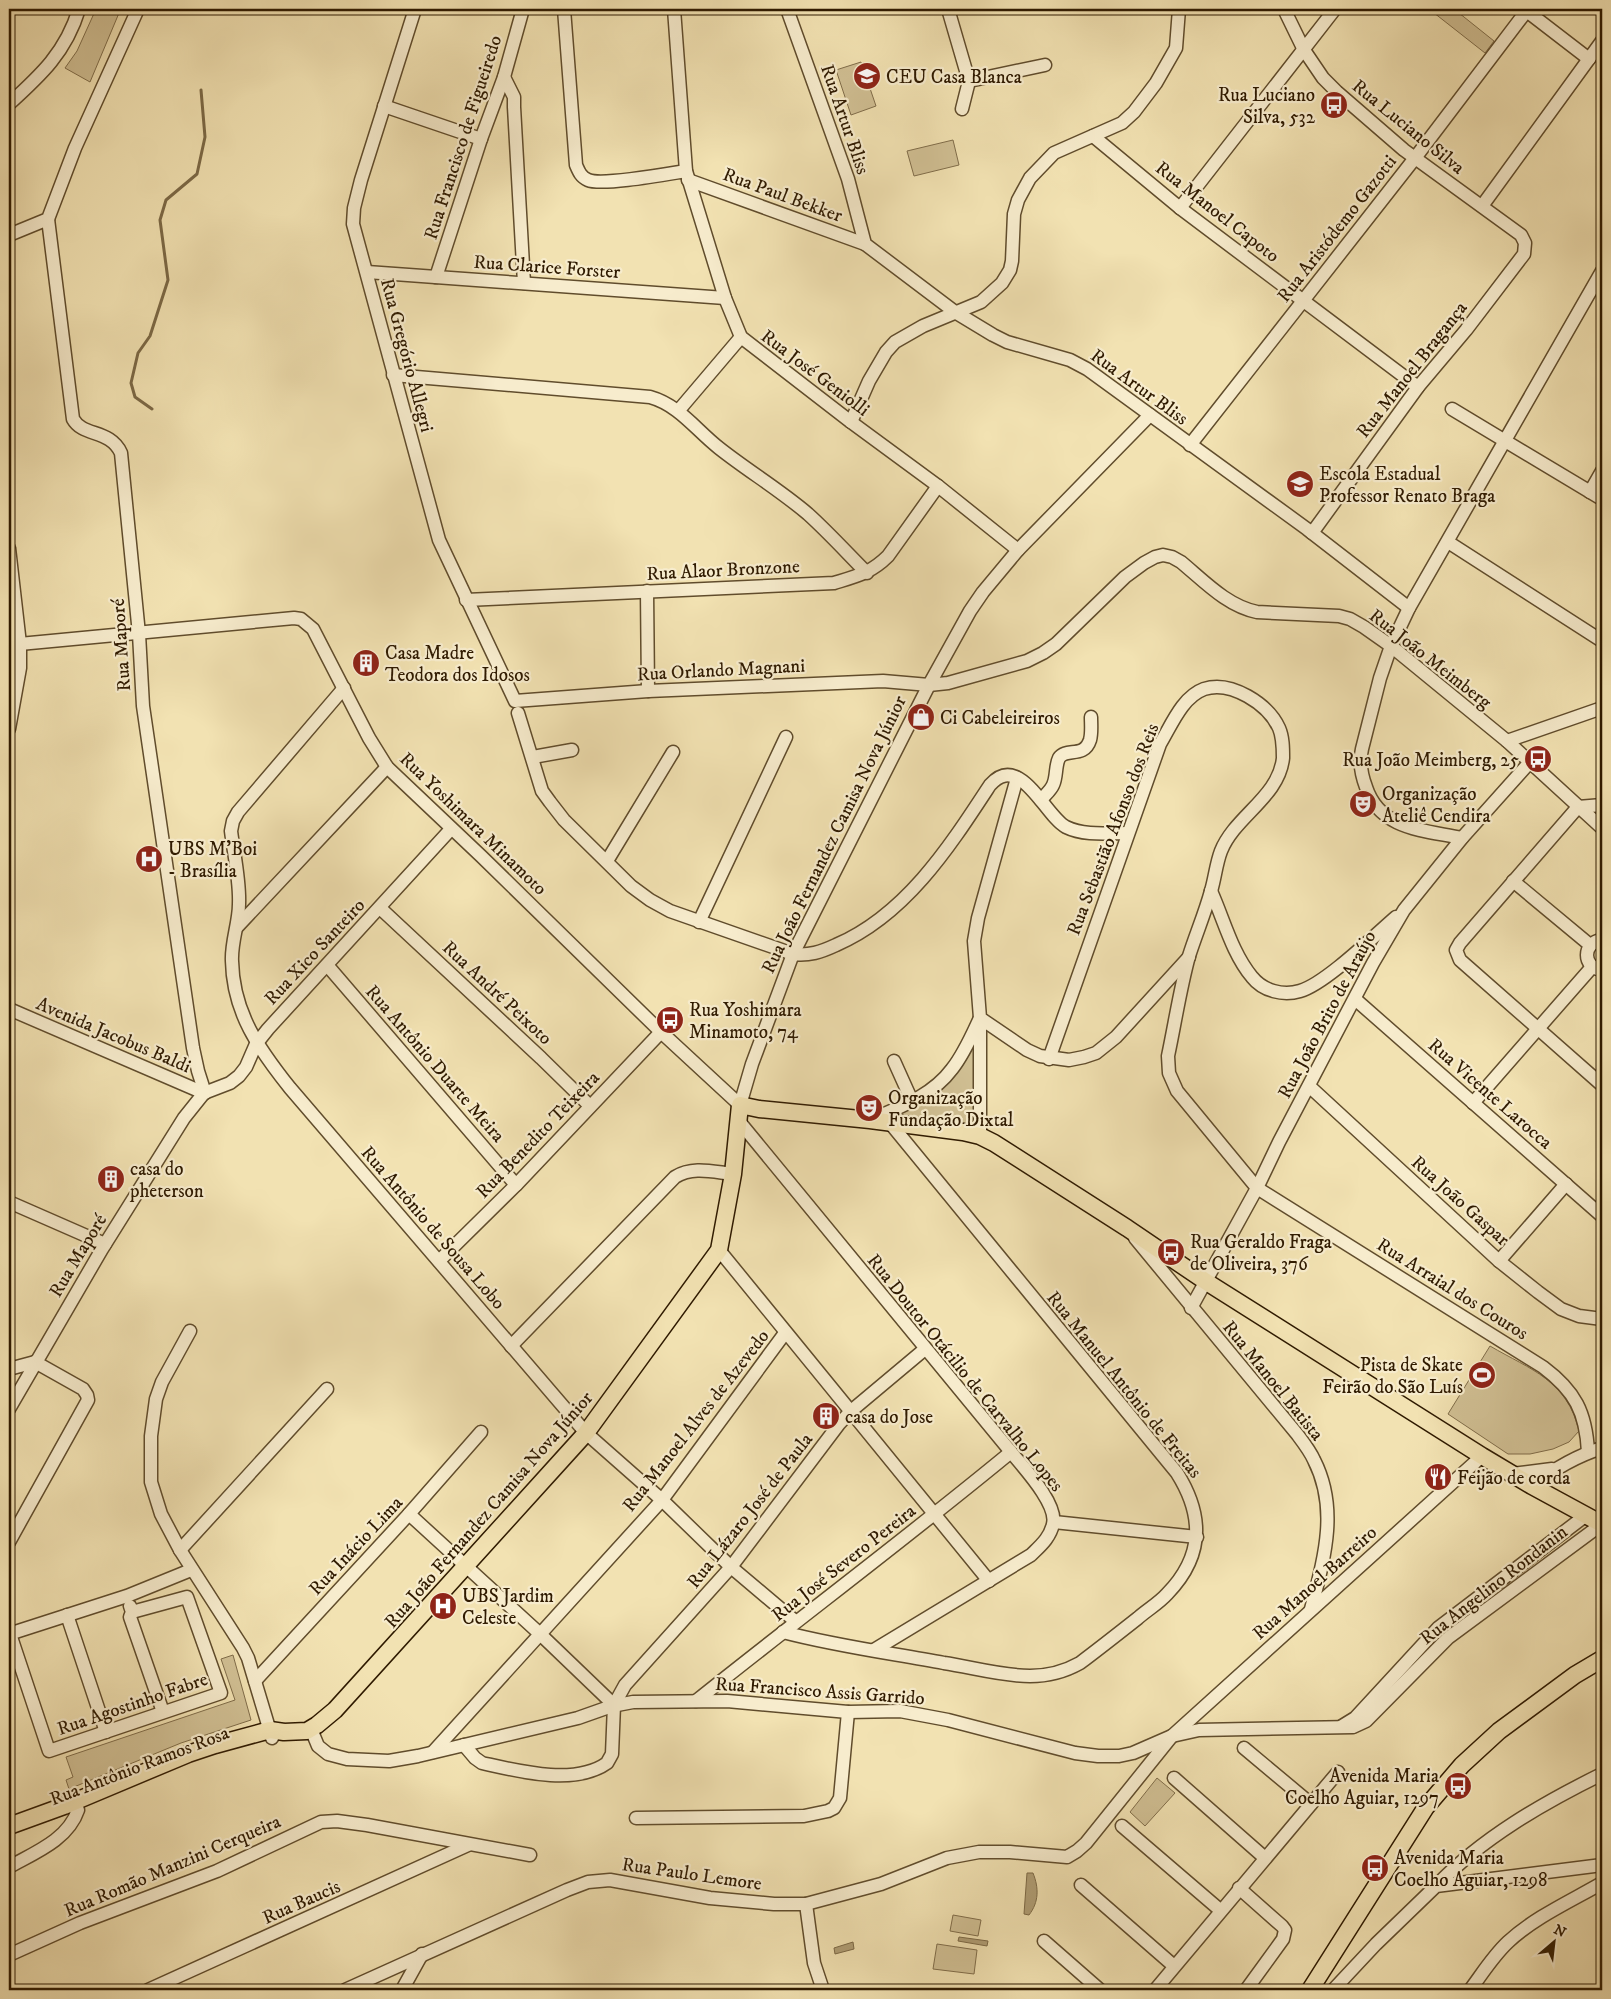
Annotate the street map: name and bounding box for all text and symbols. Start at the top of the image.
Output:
street label: Rua Francisco de Figueiredo [420,32,507,243]
street label: Rua Artur Bliss [815,61,874,177]
school or university icon: CEU Casa Blanca [852,61,882,91]
place label: CEU Casa Blanca [886,66,1022,89]
street label: Rua Luciano Silva [1347,75,1469,180]
place label: Rua Luciano Silva, 532 [1218,84,1316,129]
bus stop icon: Rua Luciano Silva, 532 [1319,90,1349,120]
street label: Rua Aristódemo Gazotti [1273,151,1402,307]
street label: Rua Manoel Capoto [1151,157,1284,268]
street label: Rua Paul Bekker [720,163,845,228]
street label: Rua Clarice Forster [473,251,621,284]
street label: Rua Gregório Allegri [375,276,438,435]
street label: Rua Manoel Bragança [1352,297,1473,443]
street label: Rua José Geniolli [756,325,874,422]
street label: Rua Artur Bliss [1086,344,1192,430]
place label: Escola Estadual Professor Renato Braga [1319,463,1495,508]
school or university icon: Escola Estadual Professor Renato Braga [1285,469,1315,499]
street label: Rua Alaor Bronzone [646,555,800,586]
street label: Rua Maporé [107,598,136,692]
street label: Rua João Meimberg [1364,604,1496,715]
place label: Casa Madre Teodora dos Idosos [385,642,530,687]
building icon: Casa Madre Teodora dos Idosos [351,648,381,678]
street label: Rua Orlando Magnani [636,655,806,686]
street label: Rua João Fernandez Camisa Nova Júnior [757,692,912,977]
shop icon: Ci Cabeleireiros [906,702,936,732]
place label: Ci Cabeleireiros [940,707,1060,730]
street label: Rua Sebastião Afonso dos Reis [1062,720,1164,939]
bus stop icon: Rua João Meimberg, 25 [1523,744,1553,774]
street label: Rua Yoshimara Minamoto [395,748,551,900]
place label: Rua João Meimberg, 25 [1342,749,1520,772]
place label: Organização Ateliê Cendira [1382,783,1491,828]
theatre icon: Organização Ateliê Cendira [1348,789,1378,819]
place label: UBS M'Boi - Brasília [168,838,257,883]
hospital icon: UBS M'Boi - Brasília [134,844,164,874]
street label: Rua Xico Santeiro [260,894,370,1010]
street label: Rua João Brito de Araújo [1273,927,1381,1103]
street label: Rua André Peixoto [437,936,557,1050]
street label: Rua Antônio Duarte Meira [360,981,509,1147]
street label: Avenida Jacobus Baldi [33,992,194,1078]
place label: Rua Yoshimara Minamoto, 74 [689,999,802,1044]
bus stop icon: Rua Yoshimara Minamoto, 74 [655,1005,685,1035]
street label: Rua Vicente Larocca [1423,1034,1557,1154]
street label: Rua Benedito Teixeira [472,1067,605,1203]
place label: Organização Fundação Dixtal [888,1087,1014,1132]
theatre icon: Organização Fundação Dixtal [854,1093,884,1123]
street label: Rua Antônio de Sousa Lobo [356,1142,510,1314]
street label: Rua João Gaspar [1406,1151,1514,1251]
place label: casa do pheterson [129,1158,204,1203]
building icon: casa do pheterson [96,1164,126,1194]
street label: Rua Maporé [44,1210,112,1302]
place label: Rua Geraldo Fraga de Oliveira, 376 [1190,1231,1332,1276]
street label: Rua Arraial dos Couros [1372,1233,1532,1345]
bus stop icon: Rua Geraldo Fraga de Oliveira, 376 [1156,1237,1186,1267]
street label: Rua Doutor Otácilio de Carvalho Lopes [862,1250,1068,1496]
street label: Rua Manuel Antônio de Freitas [1041,1287,1206,1483]
street label: Rua Manoel Batista [1217,1316,1328,1446]
street label: Rua Manoel Alves de Azevedo [618,1325,774,1517]
place label: Pista de Skate Feirão do São Luís [1322,1354,1463,1399]
sports icon: Pista de Skate Feirão do São Luís [1467,1360,1497,1390]
street label: Rua João Fernandez Camisa Nova Júnior [380,1387,598,1633]
building icon: casa do Jose [811,1401,841,1431]
place label: casa do Jose [845,1406,933,1429]
street label: Rua Lázaro José de Paula [682,1429,818,1593]
restaurant icon: Feijão de corda [1423,1462,1453,1492]
place label: Feijão de corda [1457,1467,1570,1490]
street label: Rua Inácio Lima [304,1492,408,1600]
street label: Rua José Severo Pereira [767,1500,921,1627]
street label: Rua Angelino Rondanin [1416,1520,1572,1650]
street label: Rua Manoel Barreiro [1248,1521,1382,1645]
place label: UBS Jardim Celeste [462,1585,554,1630]
hospital icon: UBS Jardim Celeste [428,1591,458,1621]
street label: Rua Agostinho Fabre [54,1668,211,1741]
street label: Rua Francisco Assis Garrido [714,1673,925,1710]
street label: Rua Antônio Ramos Rosa [47,1722,232,1811]
place label: Avenida Maria Coelho Aguiar, 1297 [1285,1765,1439,1810]
bus stop icon: Avenida Maria Coelho Aguiar, 1297 [1443,1771,1473,1801]
street label: Rua Romão Manzini Cerqueira [61,1810,285,1923]
place label: Avenida Maria Coelho Aguiar, 1298 [1394,1847,1547,1892]
street label: Rua Paulo Lemore [620,1853,763,1896]
bus stop icon: Avenida Maria Coelho Aguiar, 1298 [1360,1853,1390,1883]
street label: Rua Baucis [259,1875,344,1930]
north arrow [1528,1916,1578,1966]
text: N [1550,1921,1569,1942]

